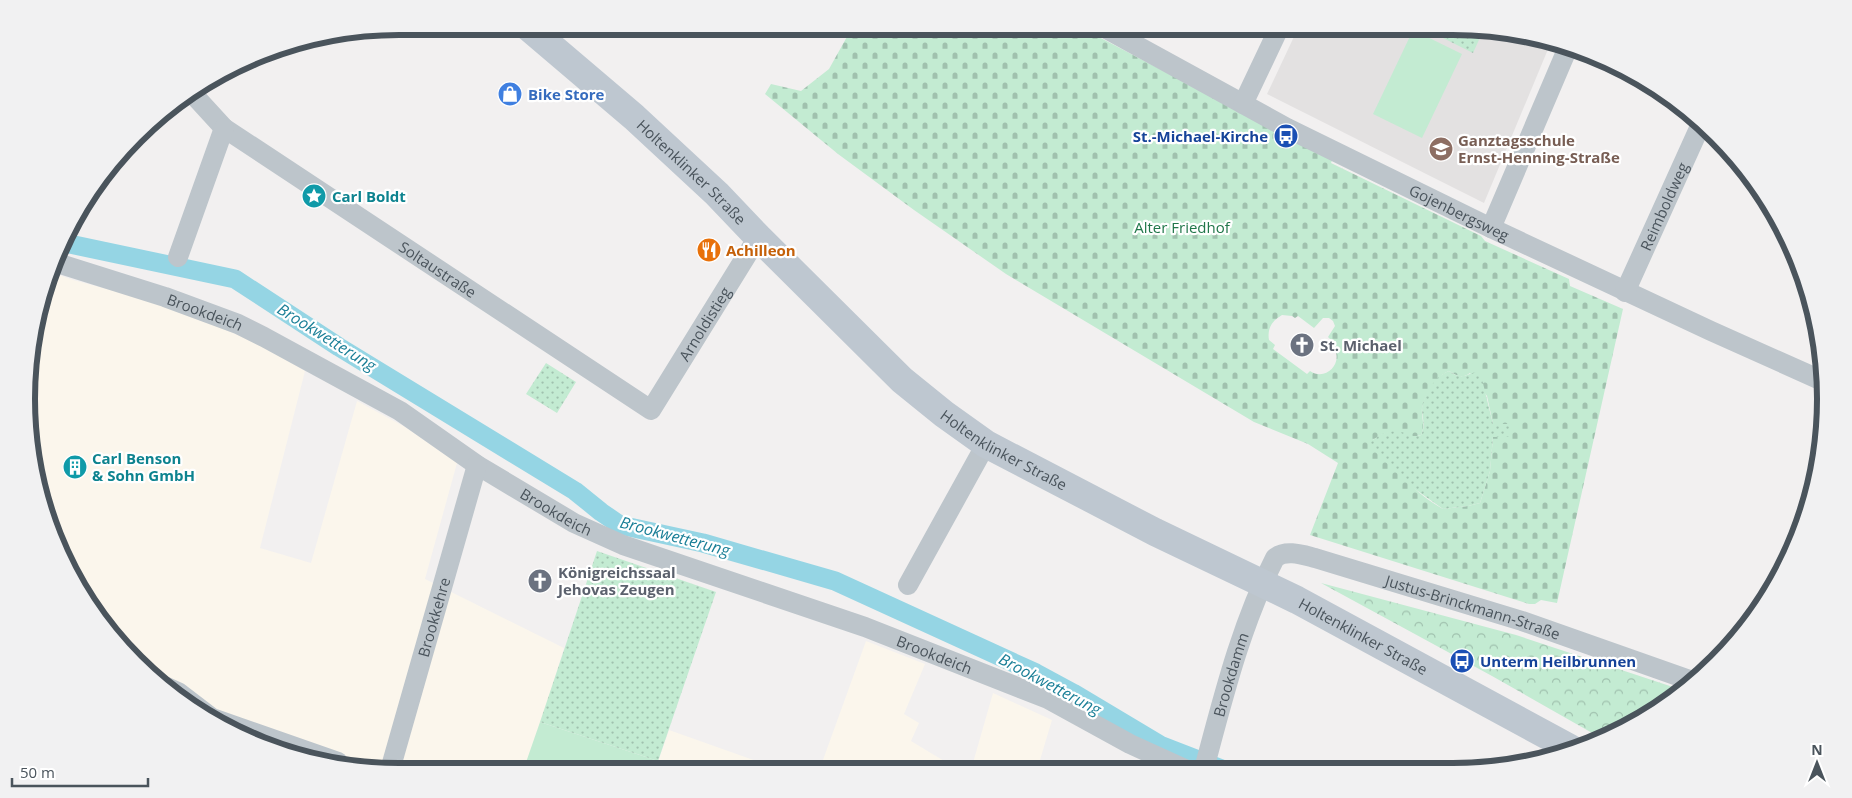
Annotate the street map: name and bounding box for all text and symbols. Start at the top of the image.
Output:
shop icon: Bike Store [497,81,523,107]
place label: Bike Store [528,84,605,104]
street label: Holtenklinker Straße [633,115,751,229]
bus stop icon: St.-Michael-Kirche [1273,123,1299,149]
place label: St.-Michael-Kirche [1133,126,1268,146]
place label: Ganztagsschule Ernst-Henning-Straße [1458,130,1620,167]
school or university icon: Ganztagsschule Ernst-Henning-Straße [1428,136,1454,162]
street label: Reimboldweg [1635,159,1692,254]
street label: Gojenbergsweg [1406,180,1512,245]
place icon: Carl Boldt [301,183,327,209]
place label: Carl Boldt [332,186,406,206]
park label: Alter Friedhof [1134,217,1231,237]
street label: Soltaustraße [395,236,480,302]
restaurant icon: Achilleon [696,237,722,263]
place label: Achilleon [726,240,796,260]
street label: Arnoldistieg [674,283,735,365]
street label: Brookdeich [164,289,247,335]
water label: Brookwetterung [273,298,381,377]
church icon: St. Michael [1289,332,1315,358]
place label: St. Michael [1320,335,1402,355]
street label: Holtenklinker Straße [937,405,1071,495]
place label: Carl Benson & Sohn GmbH [92,448,195,485]
building icon: Carl Benson & Sohn GmbH [62,454,88,480]
street label: Brookdeich [517,483,595,540]
water label: Brookwetterung [618,511,733,561]
place label: Königreichssaal Jehovas Zeugen [556,562,676,599]
church icon: Königreichssaal Jehovas Zeugen [527,568,553,594]
street label: Justus-Brinckmann-Straße [1381,569,1563,644]
street label: Brookkehre [413,575,454,659]
street label: Holtenklinker Straße [1295,593,1431,679]
street label: Brookdeich [894,630,975,678]
street label: Brookdamm [1208,630,1253,719]
water label: Brookwetterung [995,648,1106,721]
bus stop icon: Unterm Heilbrunnen [1449,648,1475,674]
place label: Unterm Heilbrunnen [1480,651,1636,671]
north arrow [1792,738,1842,788]
text: N [1811,740,1823,759]
scale bar [12,756,149,788]
text: 50 m [20,762,55,782]

